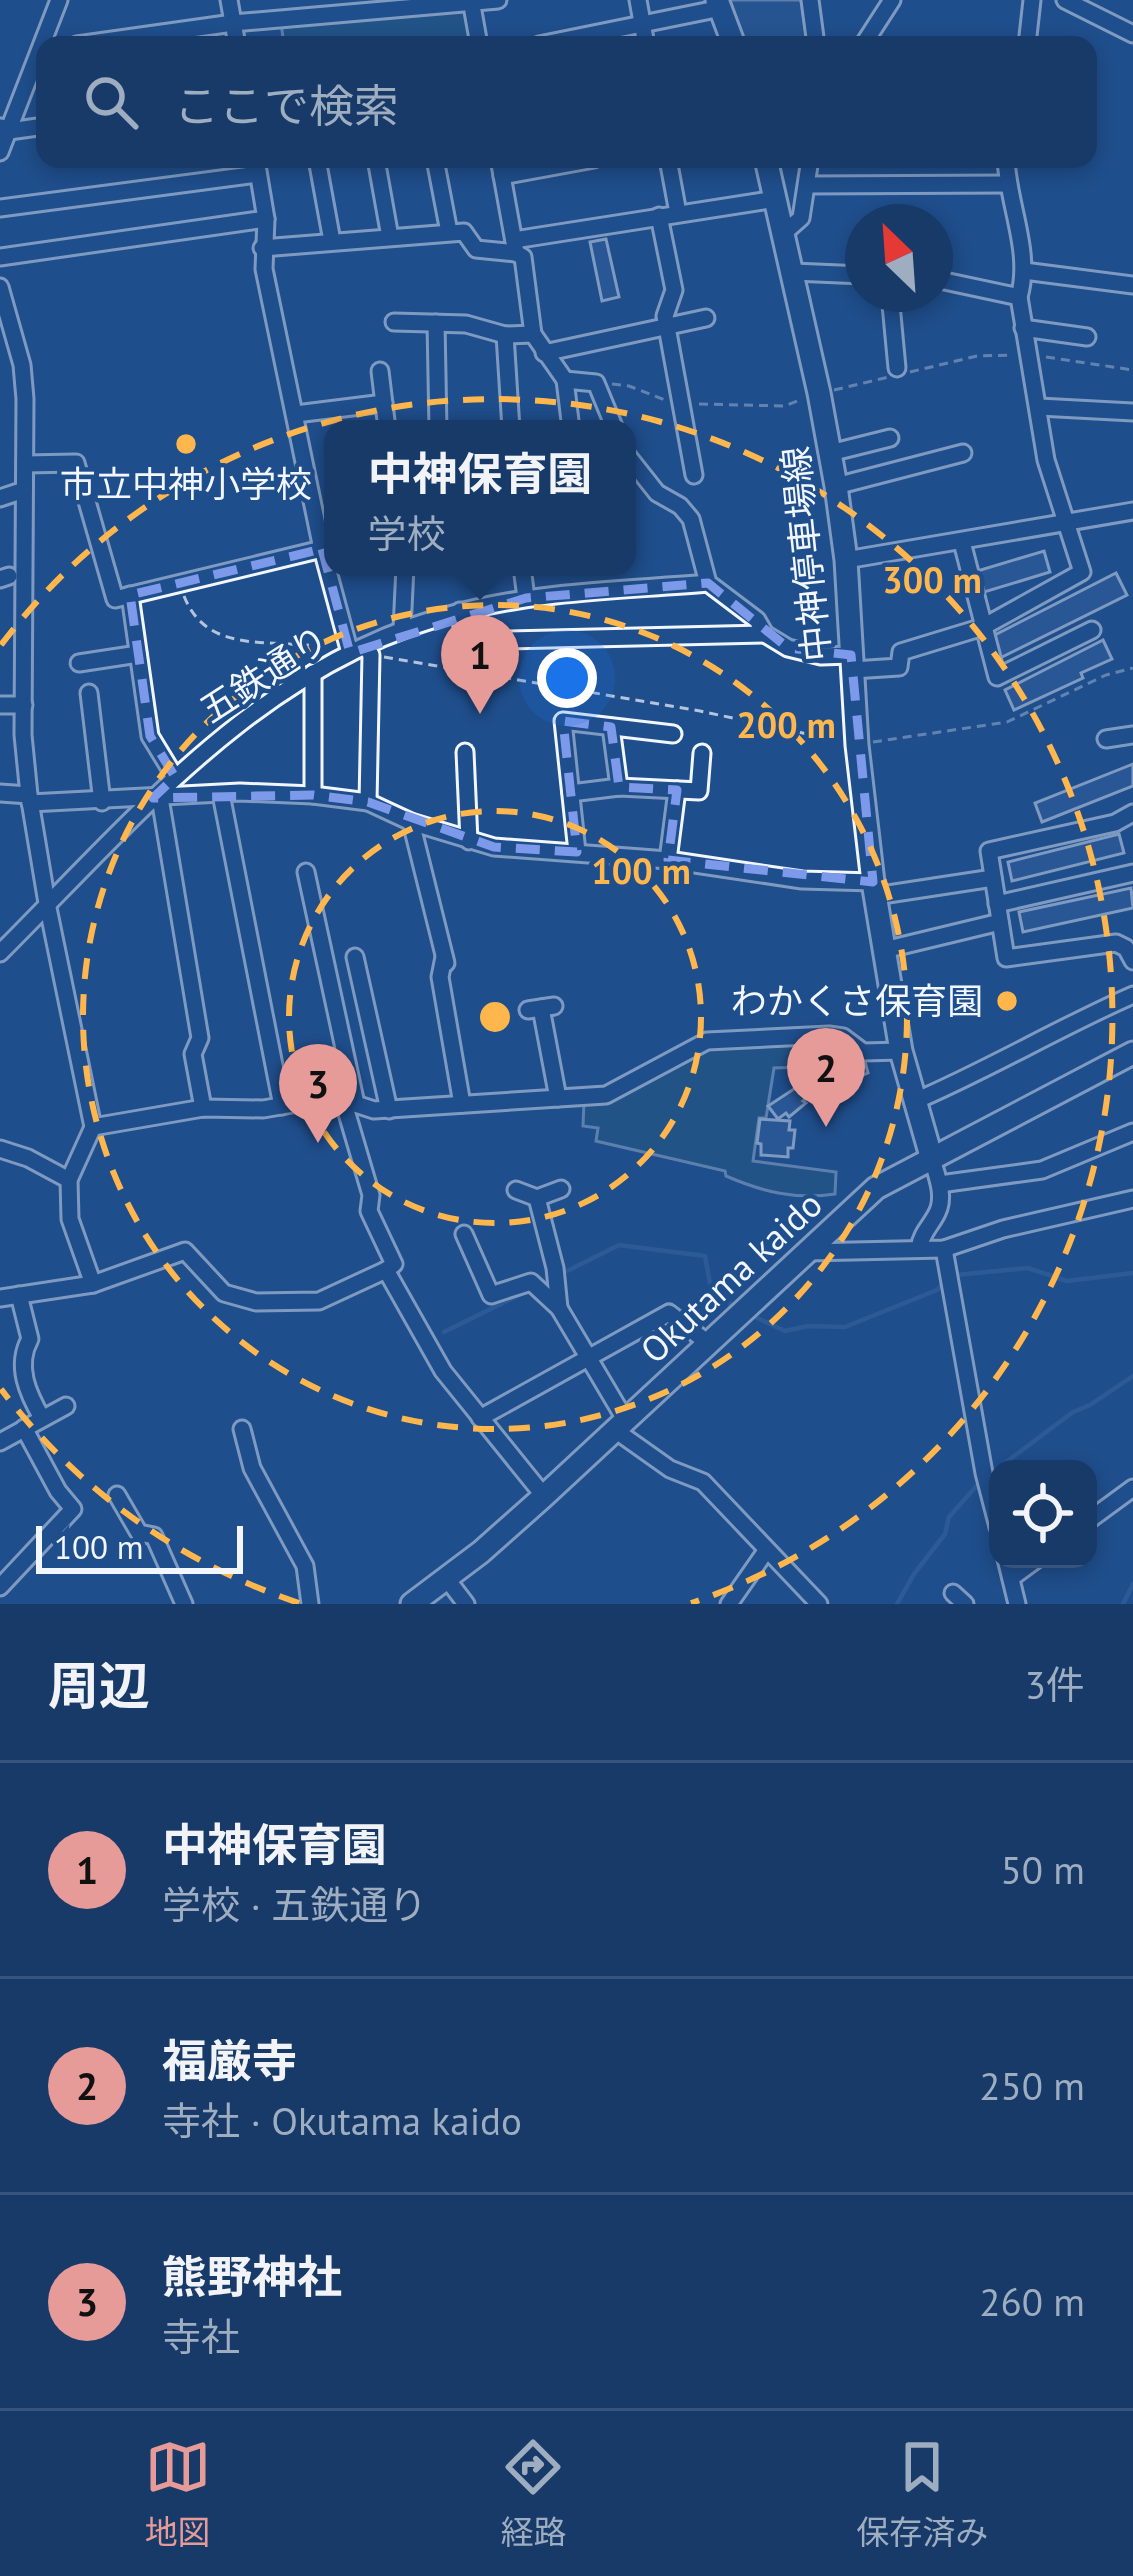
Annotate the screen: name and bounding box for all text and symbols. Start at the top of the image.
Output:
search box [36,36,1097,168]
icon: search [78,69,144,135]
text: ここで検索 [174,76,399,134]
north arrow [845,204,953,312]
popup [324,420,636,576]
marker: 市立中神小学校 [173,431,199,457]
text: 中神保育園 [367,444,593,502]
street label: 中神停車場線 [771,444,840,664]
place label: 市立中神小学校 [60,460,312,507]
text: 学校 [367,508,446,559]
text: 300 m [882,556,982,603]
street label: 五鉄通り [191,615,337,733]
pin: 1 [441,615,519,714]
your location [537,648,597,708]
text: 200 m [736,701,836,748]
text: 100 m [591,847,691,894]
place label: わかくさ保育園 [731,977,983,1024]
marker: わかくさ保育園 [994,988,1020,1014]
centre of rings [474,996,516,1038]
pin: 2 [787,1028,865,1127]
pin: 3 [279,1044,357,1143]
street label: Okutama kaido [630,1181,831,1373]
map controls [989,1460,1097,1568]
button: locate [989,1460,1097,1568]
scale bar [36,1520,243,1573]
text: 100 m [54,1525,144,1568]
text: 周辺 [48,1652,150,1718]
text: 3件 [1025,1659,1085,1710]
text: 中神保育園 [162,1815,387,1873]
text: 1 [76,1844,98,1895]
text: 50 m [1000,1844,1085,1895]
text: 学校 · 五鉄通り [162,1879,427,1930]
text: 福厳寺 [162,2031,297,2089]
text: 2 [76,2060,98,2111]
text: 250 m [979,2060,1085,2111]
text: 寺社 · Okutama kaido [162,2095,522,2146]
text: 熊野神社 [162,2247,342,2305]
text: 3 [76,2276,98,2327]
text: 260 m [979,2276,1085,2327]
text: 寺社 [162,2311,240,2362]
tab: 地図 [145,2434,211,2554]
tab: 経路 [500,2434,566,2554]
tab: 保存済み [856,2434,988,2554]

